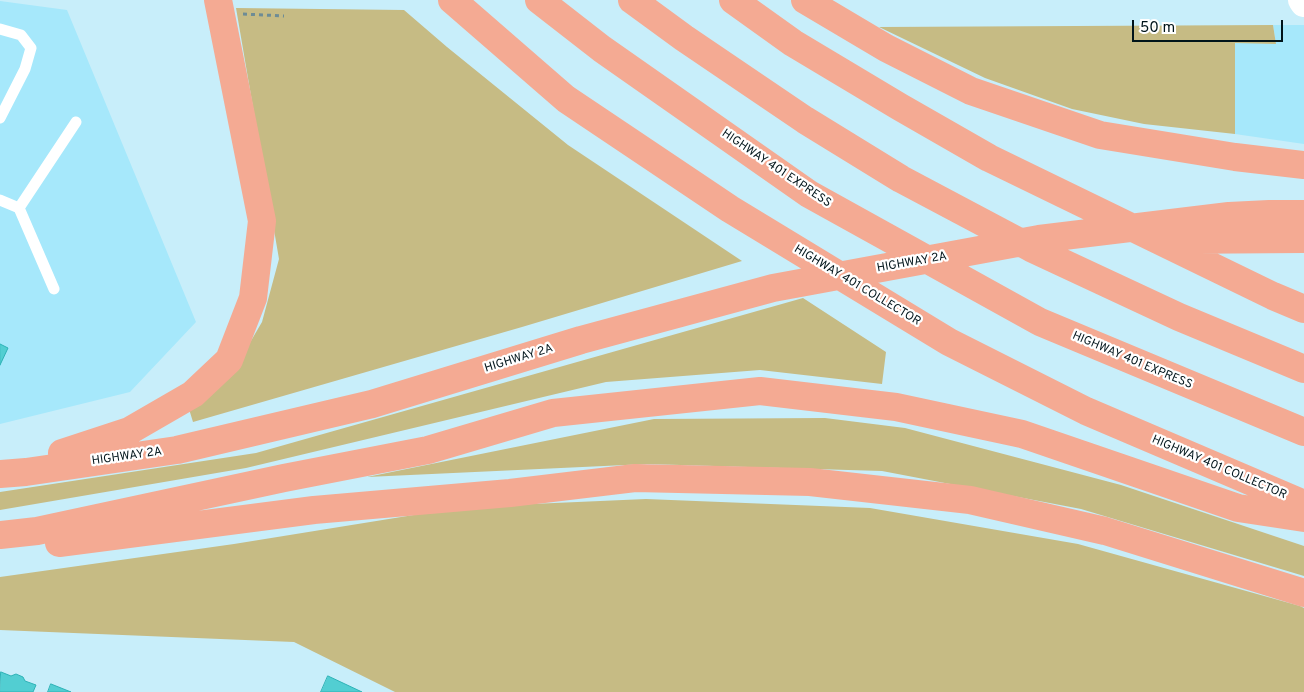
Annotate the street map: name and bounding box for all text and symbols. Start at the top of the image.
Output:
scale bar [1134,10,1285,42]
text: 50 m [1140,19,1175,38]
street label: HIGHWAY 401 EXPRESS [718,127,834,211]
street label: HIGHWAY 401 COLLECTOR [791,242,923,330]
street label: HIGHWAY 2A [876,250,948,276]
street label: HIGHWAY 401 EXPRESS [1070,329,1194,393]
street label: HIGHWAY 2A [483,342,555,376]
street label: HIGHWAY 401 COLLECTOR [1149,433,1289,503]
street label: HIGHWAY 2A [91,445,163,469]

